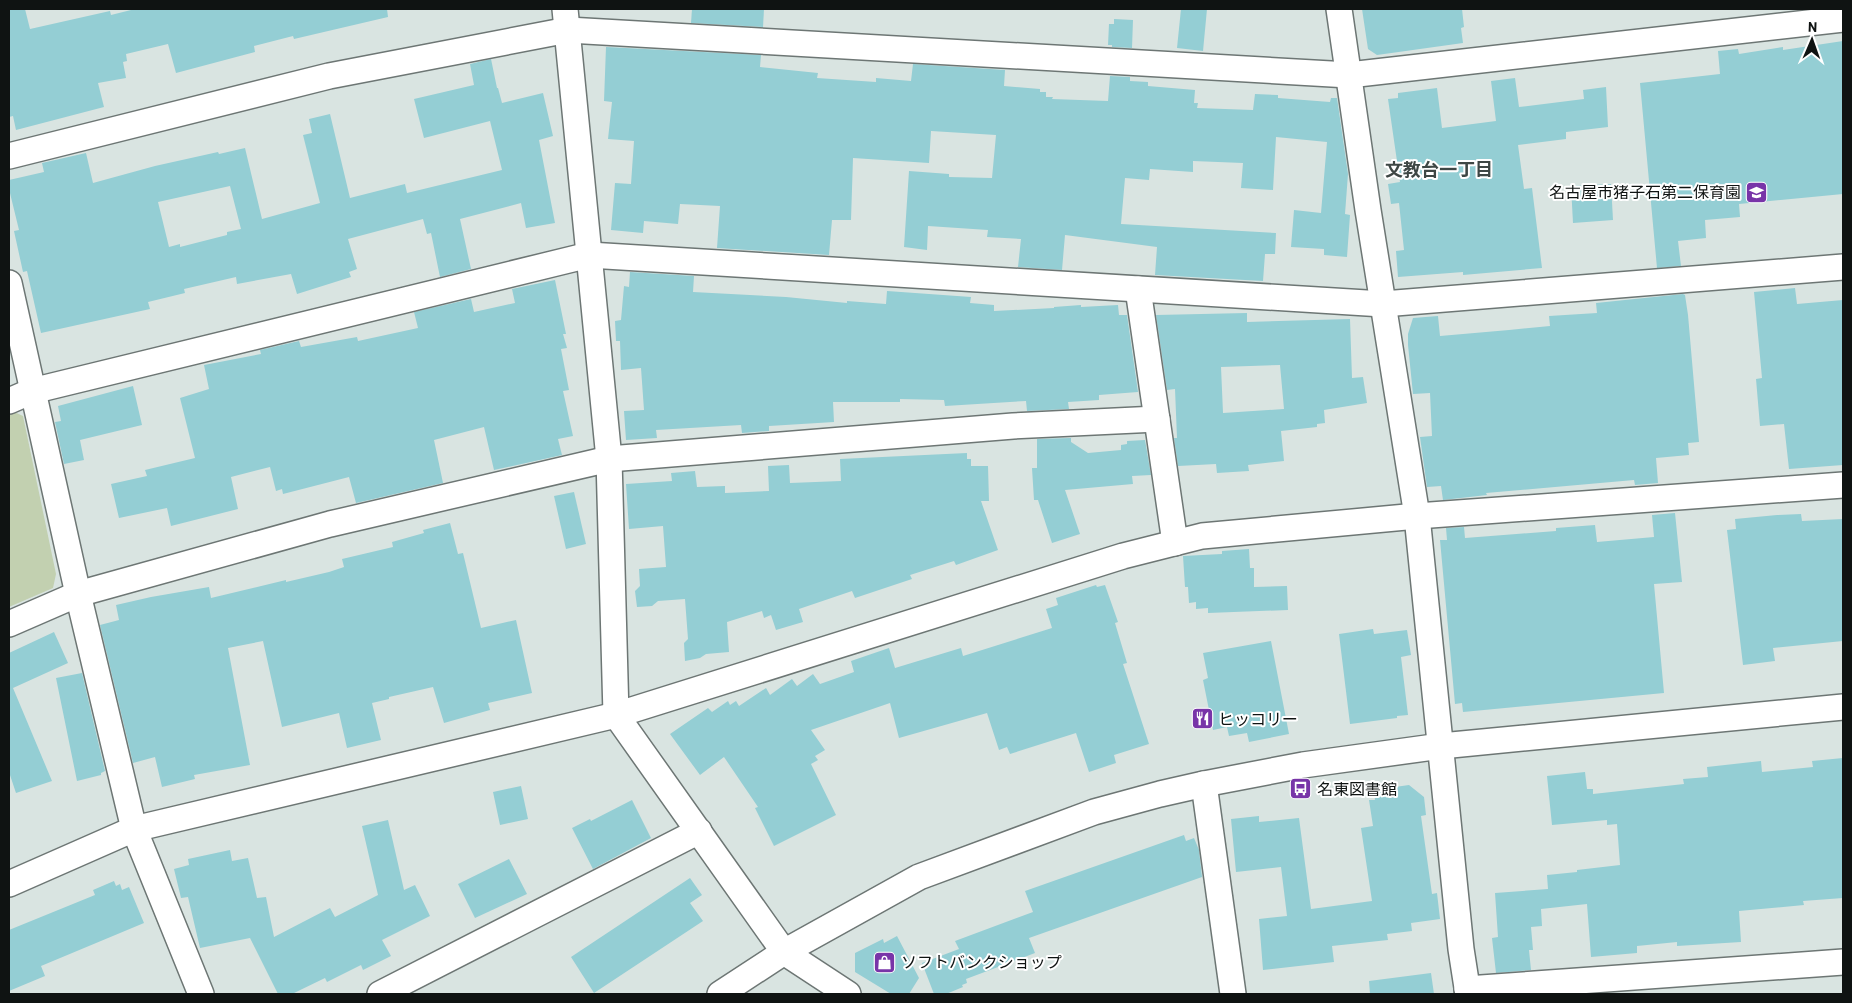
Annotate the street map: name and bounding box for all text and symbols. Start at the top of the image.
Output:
north arrow [1787,15,1837,65]
text: N [1808,18,1817,35]
district label: 文教台一丁目 [1385,158,1493,180]
school or university icon: 名古屋市猪子石第二保育園 [1745,180,1769,204]
place label: 名古屋市猪子石第二保育園 [1549,182,1741,201]
restaurant icon: ヒッコリー [1190,707,1214,731]
place label: ヒッコリー [1218,709,1298,728]
bus stop icon: 名東図書館 [1289,777,1313,801]
place label: 名東図書館 [1317,779,1397,798]
shop icon: ソフトバンクショップ [873,950,897,974]
place label: ソフトバンクショップ [901,952,1062,971]

